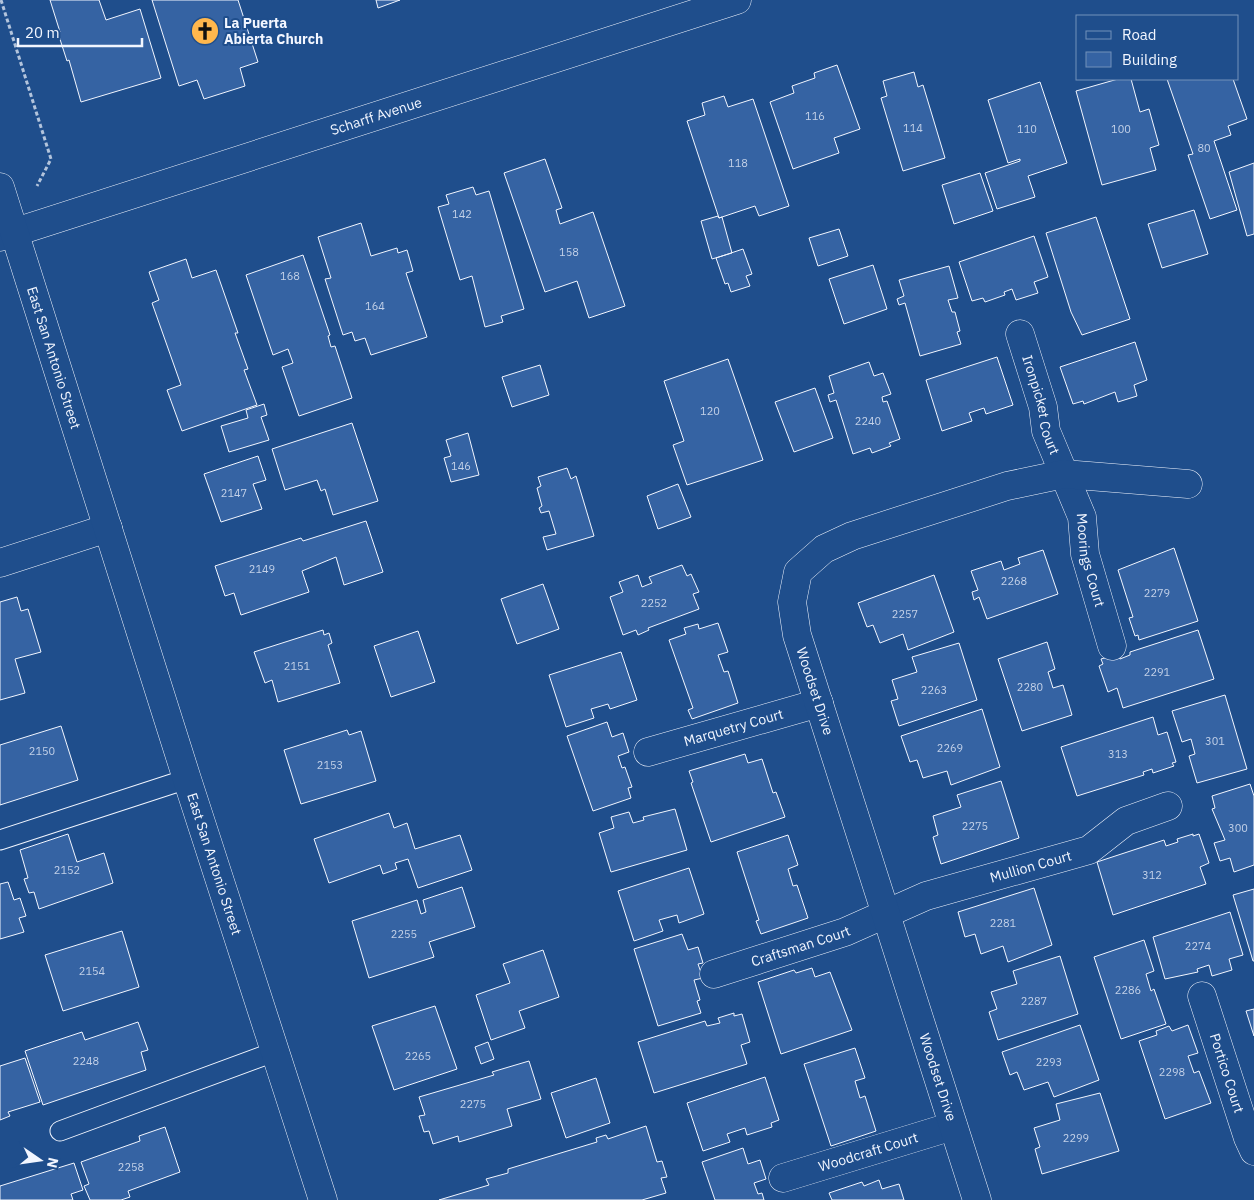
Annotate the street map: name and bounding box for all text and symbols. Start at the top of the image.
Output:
place label: La Puerta Abierta Church [224,14,323,48]
scale bar [18,15,141,47]
legend [1076,15,1239,80]
church icon: La Puerta Abierta Church [190,16,220,46]
text: 20 m [25,23,60,42]
text: Road [1122,25,1157,44]
text: Building [1122,50,1177,69]
street label: Scharff Avenue [328,93,424,139]
house number: 116 [805,109,825,123]
house number: 114 [903,121,923,135]
house number: 110 [1017,122,1037,136]
house number: 100 [1111,122,1131,136]
house number: 80 [1197,141,1211,155]
house number: 118 [728,156,748,170]
house number: 142 [452,207,472,221]
house number: 158 [559,245,579,259]
house number: 168 [280,269,300,283]
street label: East San Antonio Street [23,284,85,431]
house number: 164 [365,299,385,313]
street label: Ironpicket Court [1018,353,1064,457]
house number: 120 [700,404,720,418]
house number: 2240 [855,414,881,428]
house number: 146 [451,459,471,473]
house number: 2147 [221,486,247,500]
street label: Moorings Court [1073,512,1109,609]
house number: 2149 [249,562,275,576]
house number: 2268 [1001,574,1027,588]
house number: 2279 [1144,586,1170,600]
house number: 2252 [641,596,667,610]
house number: 2257 [892,607,918,621]
street label: Woodset Drive [792,645,838,737]
house number: 2151 [284,659,311,673]
house number: 2291 [1144,665,1171,679]
house number: 2280 [1017,680,1043,694]
house number: 2263 [921,683,947,697]
street label: Marquetry Court [682,705,786,750]
house number: 301 [1205,734,1225,748]
house number: 2269 [937,741,963,755]
house number: 2150 [29,744,55,758]
house number: 313 [1108,747,1128,761]
house number: 2153 [317,758,343,772]
street label: East San Antonio Street [183,791,246,937]
house number: 2275 [962,819,988,833]
house number: 300 [1228,821,1248,835]
street label: Mullion Court [988,846,1074,887]
house number: 2152 [54,863,80,877]
house number: 312 [1142,868,1162,882]
house number: 2281 [990,916,1017,930]
street label: Craftsman Court [749,922,853,971]
house number: 2255 [391,927,417,941]
house number: 2274 [1185,939,1212,953]
house number: 2154 [79,964,106,978]
house number: 2286 [1115,983,1141,997]
house number: 2287 [1021,994,1047,1008]
street label: Woodset Drive [915,1031,961,1123]
street label: Portico Court [1206,1031,1248,1115]
house number: 2265 [405,1049,431,1063]
house number: 2248 [73,1054,99,1068]
house number: 2293 [1036,1055,1062,1069]
house number: 2298 [1159,1065,1185,1079]
house number: 2275 [460,1097,486,1111]
street label: Woodcraft Court [816,1128,920,1176]
house number: 2299 [1063,1131,1089,1145]
north arrow [15,1135,65,1185]
text: N [43,1156,63,1170]
house number: 2258 [118,1160,144,1174]

